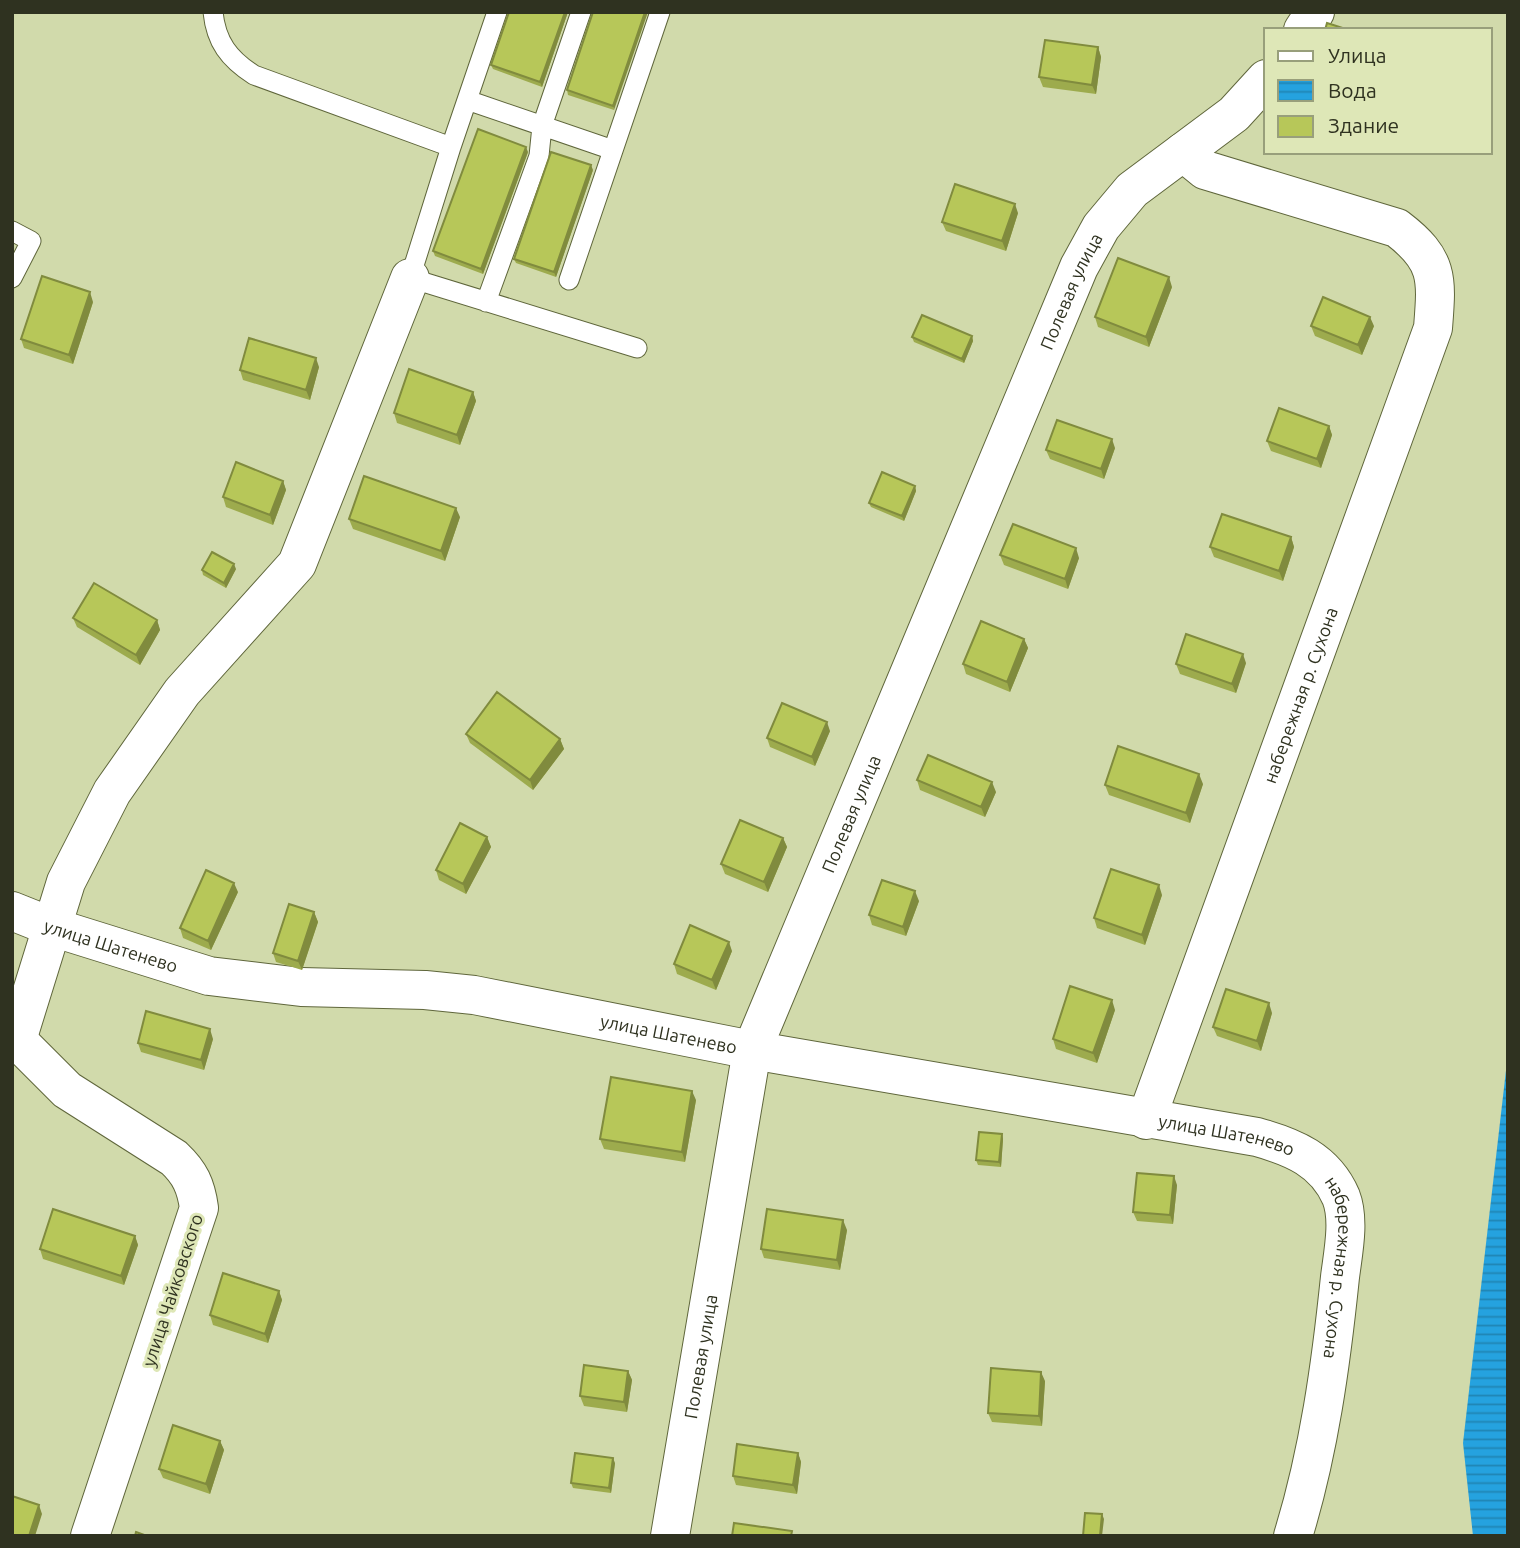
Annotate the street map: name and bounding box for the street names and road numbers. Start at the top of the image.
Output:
street label: Полевая улица [1036,229,1106,352]
street label: набережная р. Сухона [1259,604,1341,786]
street label: Полевая улица [817,752,884,876]
street label: улица Шатенево [41,915,180,976]
street label: улица Шатенево [599,1010,739,1057]
street label: улица Шатенево [1157,1110,1298,1159]
street label: набережная р. Сухона [1320,1172,1356,1360]
street label: улица Чайковского [138,1211,206,1369]
street label: Полевая улица [680,1293,721,1420]

